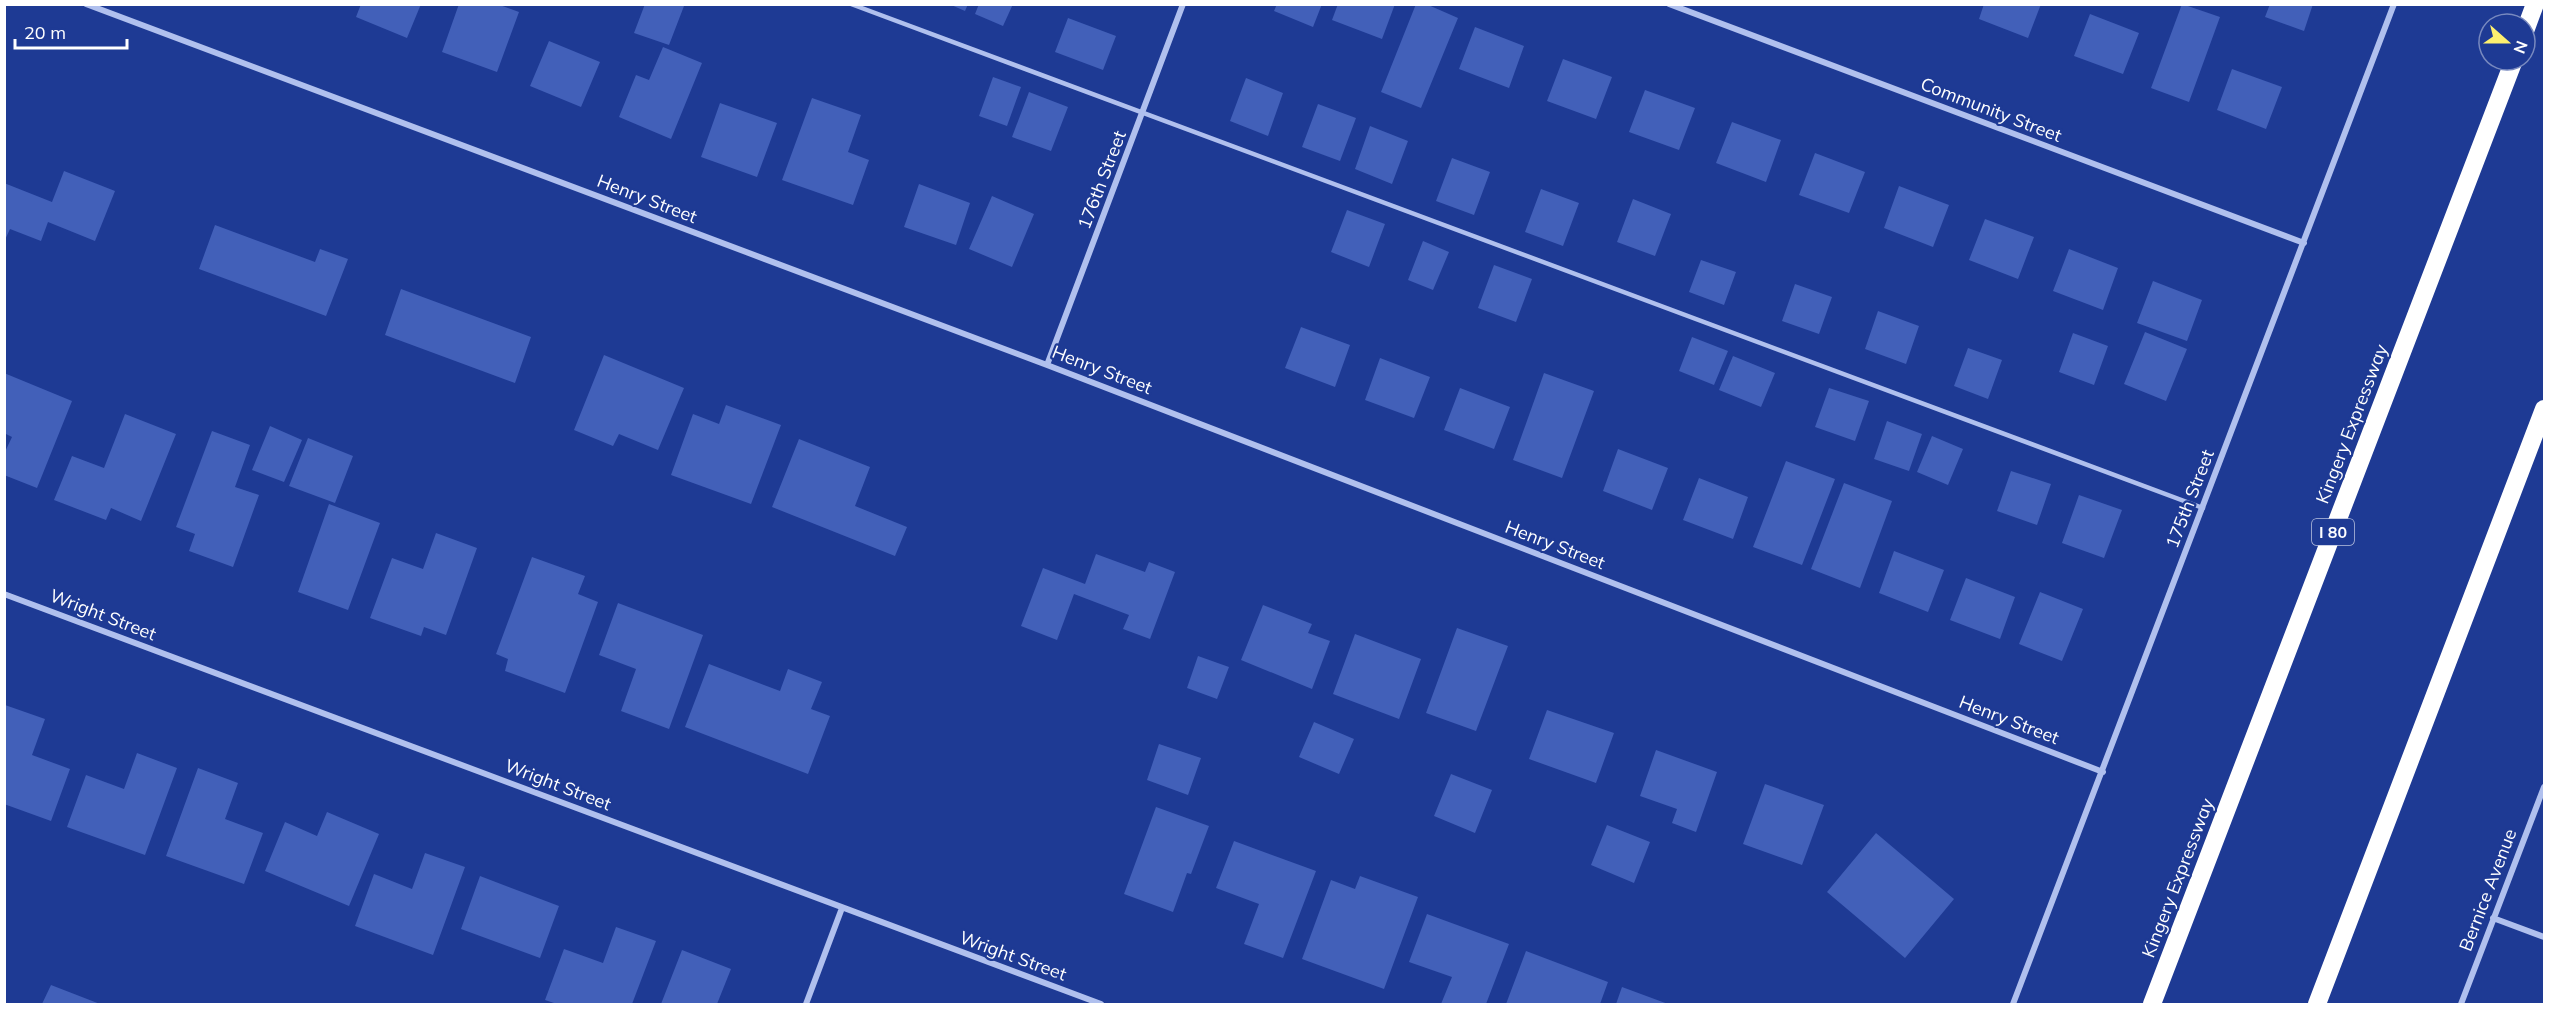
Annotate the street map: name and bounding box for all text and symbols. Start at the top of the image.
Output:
scale bar [15,12,128,50]
north arrow [2477,12,2537,72]
text: 20 m [24,21,66,44]
text: N [2510,38,2533,57]
street label: Community Street [1917,72,2065,147]
street label: 176th Street [1072,127,1131,232]
street label: Henry Street [594,169,700,228]
street label: Henry Street [1049,340,1155,399]
street label: Kingery Expressway [2311,340,2393,507]
street label: 175th Street [2160,446,2219,551]
street label: Henry Street [1502,515,1608,574]
road number: I 80 [2312,519,2354,545]
street label: Wright Street [47,584,160,645]
street label: Henry Street [1956,690,2062,749]
street label: Wright Street [502,754,615,815]
street label: Kingery Expressway [2137,794,2219,961]
street label: Bernice Avenue [2454,825,2521,954]
street label: Wright Street [957,926,1070,985]

